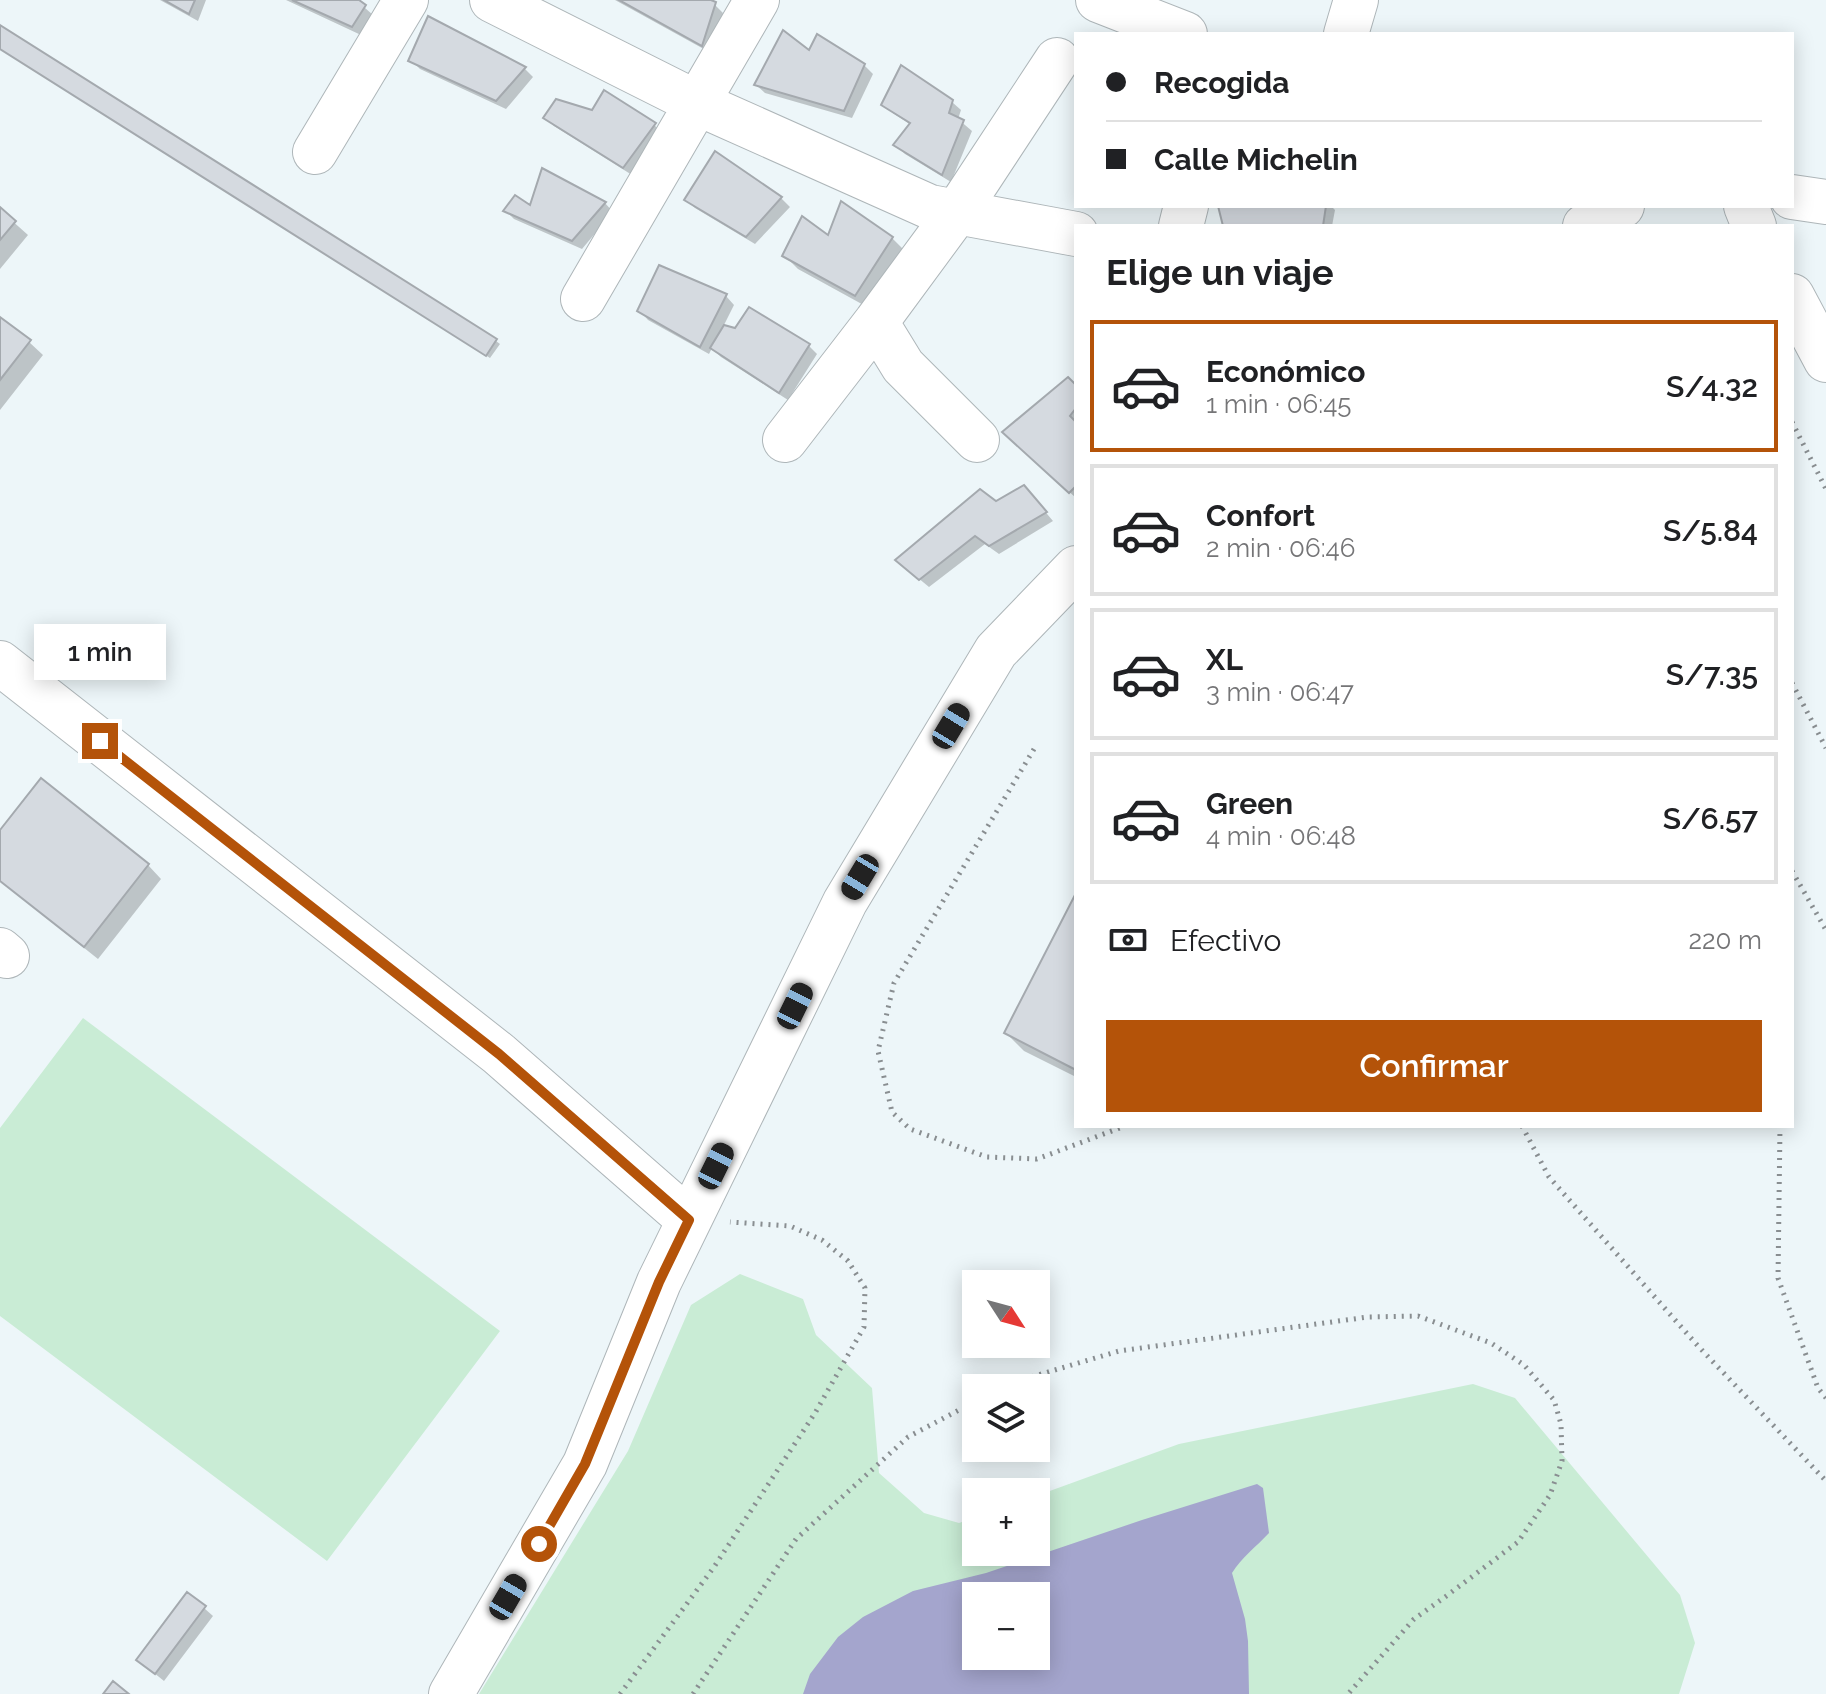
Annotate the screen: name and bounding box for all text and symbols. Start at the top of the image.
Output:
text: Recogida [1154,65,1290,100]
text: Calle Michelin [1154,142,1358,177]
text: Elige un viaje [1106,251,1334,293]
icon: car [1110,350,1182,422]
text: Económico [1206,354,1366,389]
text: S/4.32 [1666,369,1758,404]
text: 1 min · 06:45 [1206,389,1352,419]
icon: car [1110,494,1182,566]
text: Confort [1206,498,1315,533]
text: S/5.84 [1663,513,1758,548]
text: 2 min · 06:46 [1206,533,1355,563]
callout: 1 min [34,625,166,681]
text: 1 min [68,637,132,667]
icon: car [1110,638,1182,710]
text: XL [1206,642,1243,677]
text: S/7.35 [1666,657,1758,692]
text: 3 min · 06:47 [1206,677,1354,707]
car [928,699,974,753]
route end [82,723,118,759]
icon: car [1110,782,1182,854]
text: Green [1206,786,1293,821]
text: S/6.57 [1663,801,1758,836]
text: 4 min · 06:48 [1206,821,1356,851]
car [837,850,883,904]
icon: cash [1106,918,1150,962]
text: Efectivo [1170,923,1281,958]
text: 220 m [1688,925,1762,955]
car [774,979,816,1033]
button: Confirmar [1106,1020,1762,1112]
car [695,1139,737,1193]
north arrow [962,1270,1050,1358]
map controls [962,1270,1050,1670]
button: layers [962,1374,1050,1462]
button: + [962,1478,1050,1566]
route start [521,1526,557,1562]
car [486,1570,530,1624]
button: − [962,1582,1050,1670]

